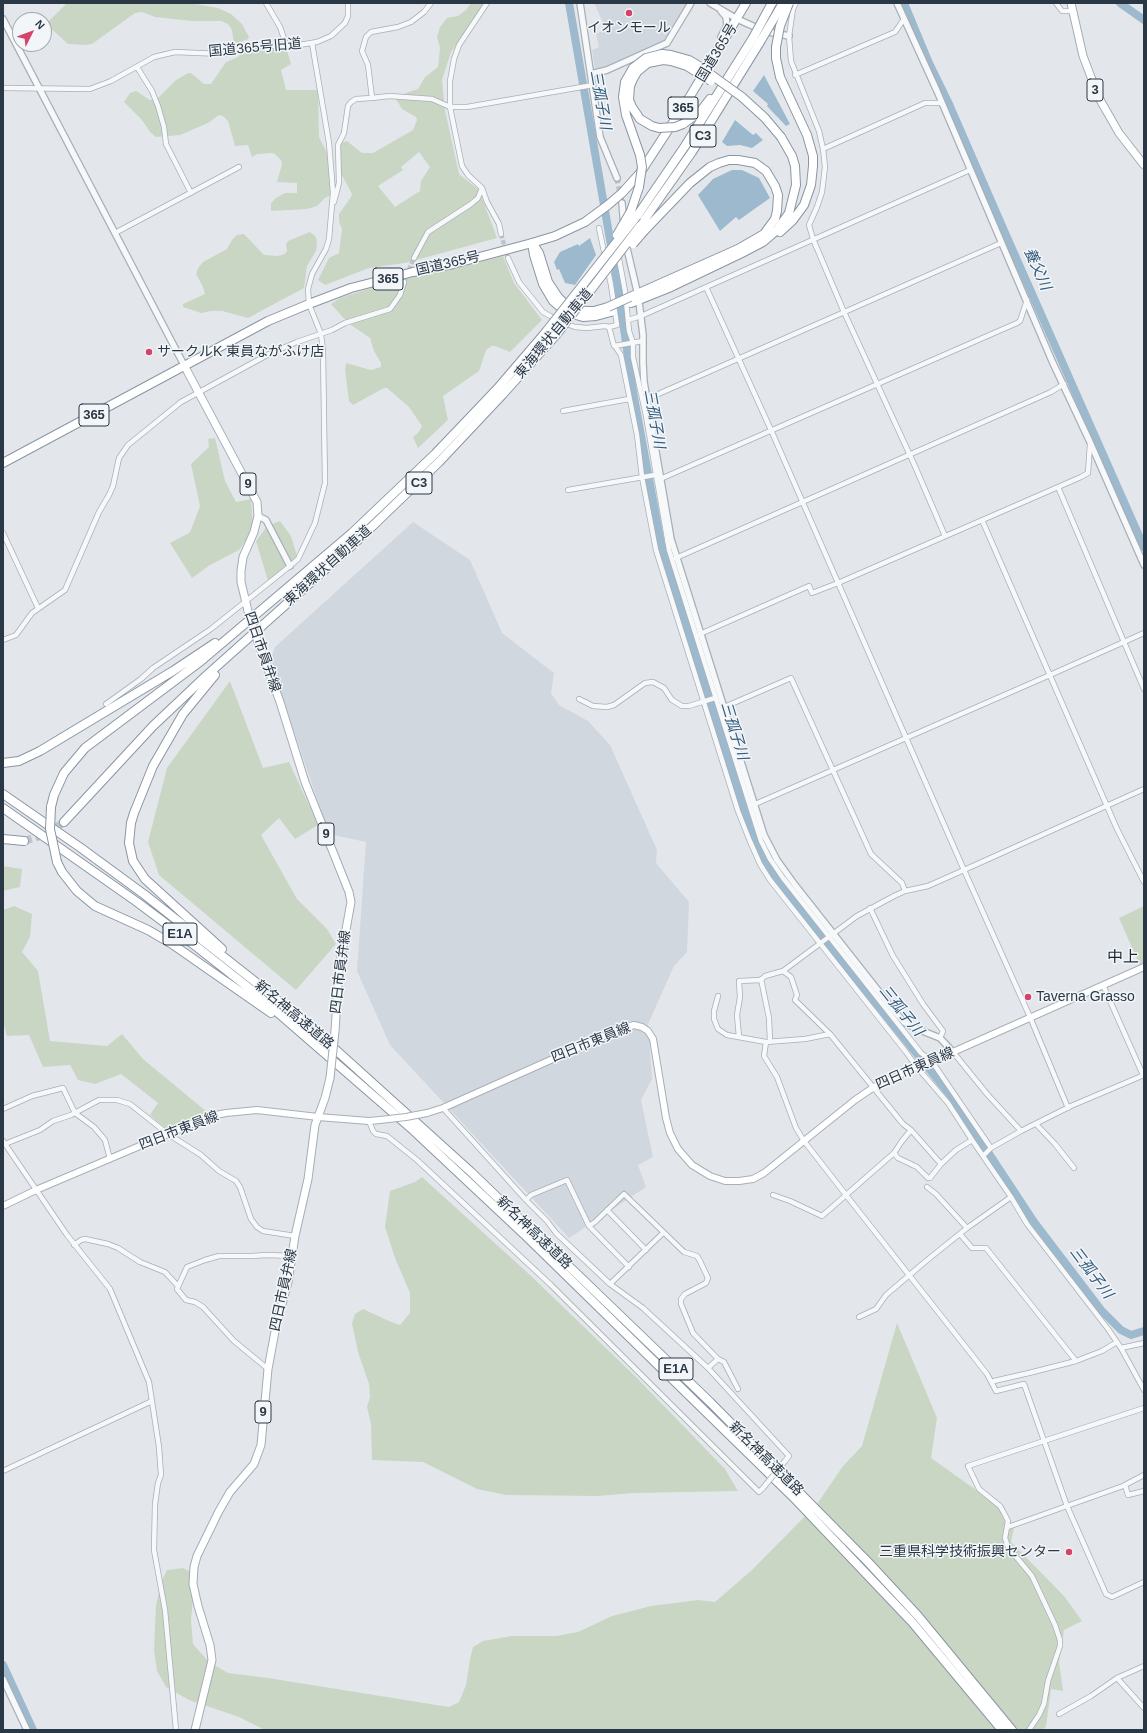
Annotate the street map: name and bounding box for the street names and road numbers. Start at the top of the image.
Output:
street label: 国道365号 [693,21,741,85]
street label: 国道365号旧道 [208,36,302,60]
road number: 3 [1087,79,1103,101]
road number: 365 [668,97,698,119]
road number: C3 [690,125,716,147]
street label: 国道365号 [414,248,482,280]
road number: 365 [373,268,403,290]
street label: 東海環状自動車道 [512,286,596,382]
road number: 365 [79,404,109,426]
road number: C3 [406,472,432,494]
road number: 9 [240,473,256,495]
street label: 東海環状自動車道 [281,522,375,610]
street label: 四日市員弁線 [240,610,284,694]
road number: 9 [318,823,334,845]
road number: E1A [163,923,197,945]
street label: 四日市員弁線 [328,929,354,1015]
street label: 新名神高速道路 [251,977,337,1053]
street label: 四日市東員線 [549,1019,633,1067]
street label: 四日市東員線 [873,1044,957,1094]
street label: 四日市東員線 [137,1108,221,1154]
street label: 新名神高速道路 [493,1193,575,1273]
street label: 四日市員弁線 [267,1247,301,1333]
road number: E1A [659,1358,693,1380]
road number: 9 [255,1401,271,1423]
street label: 新名神高速道路 [725,1418,807,1500]

